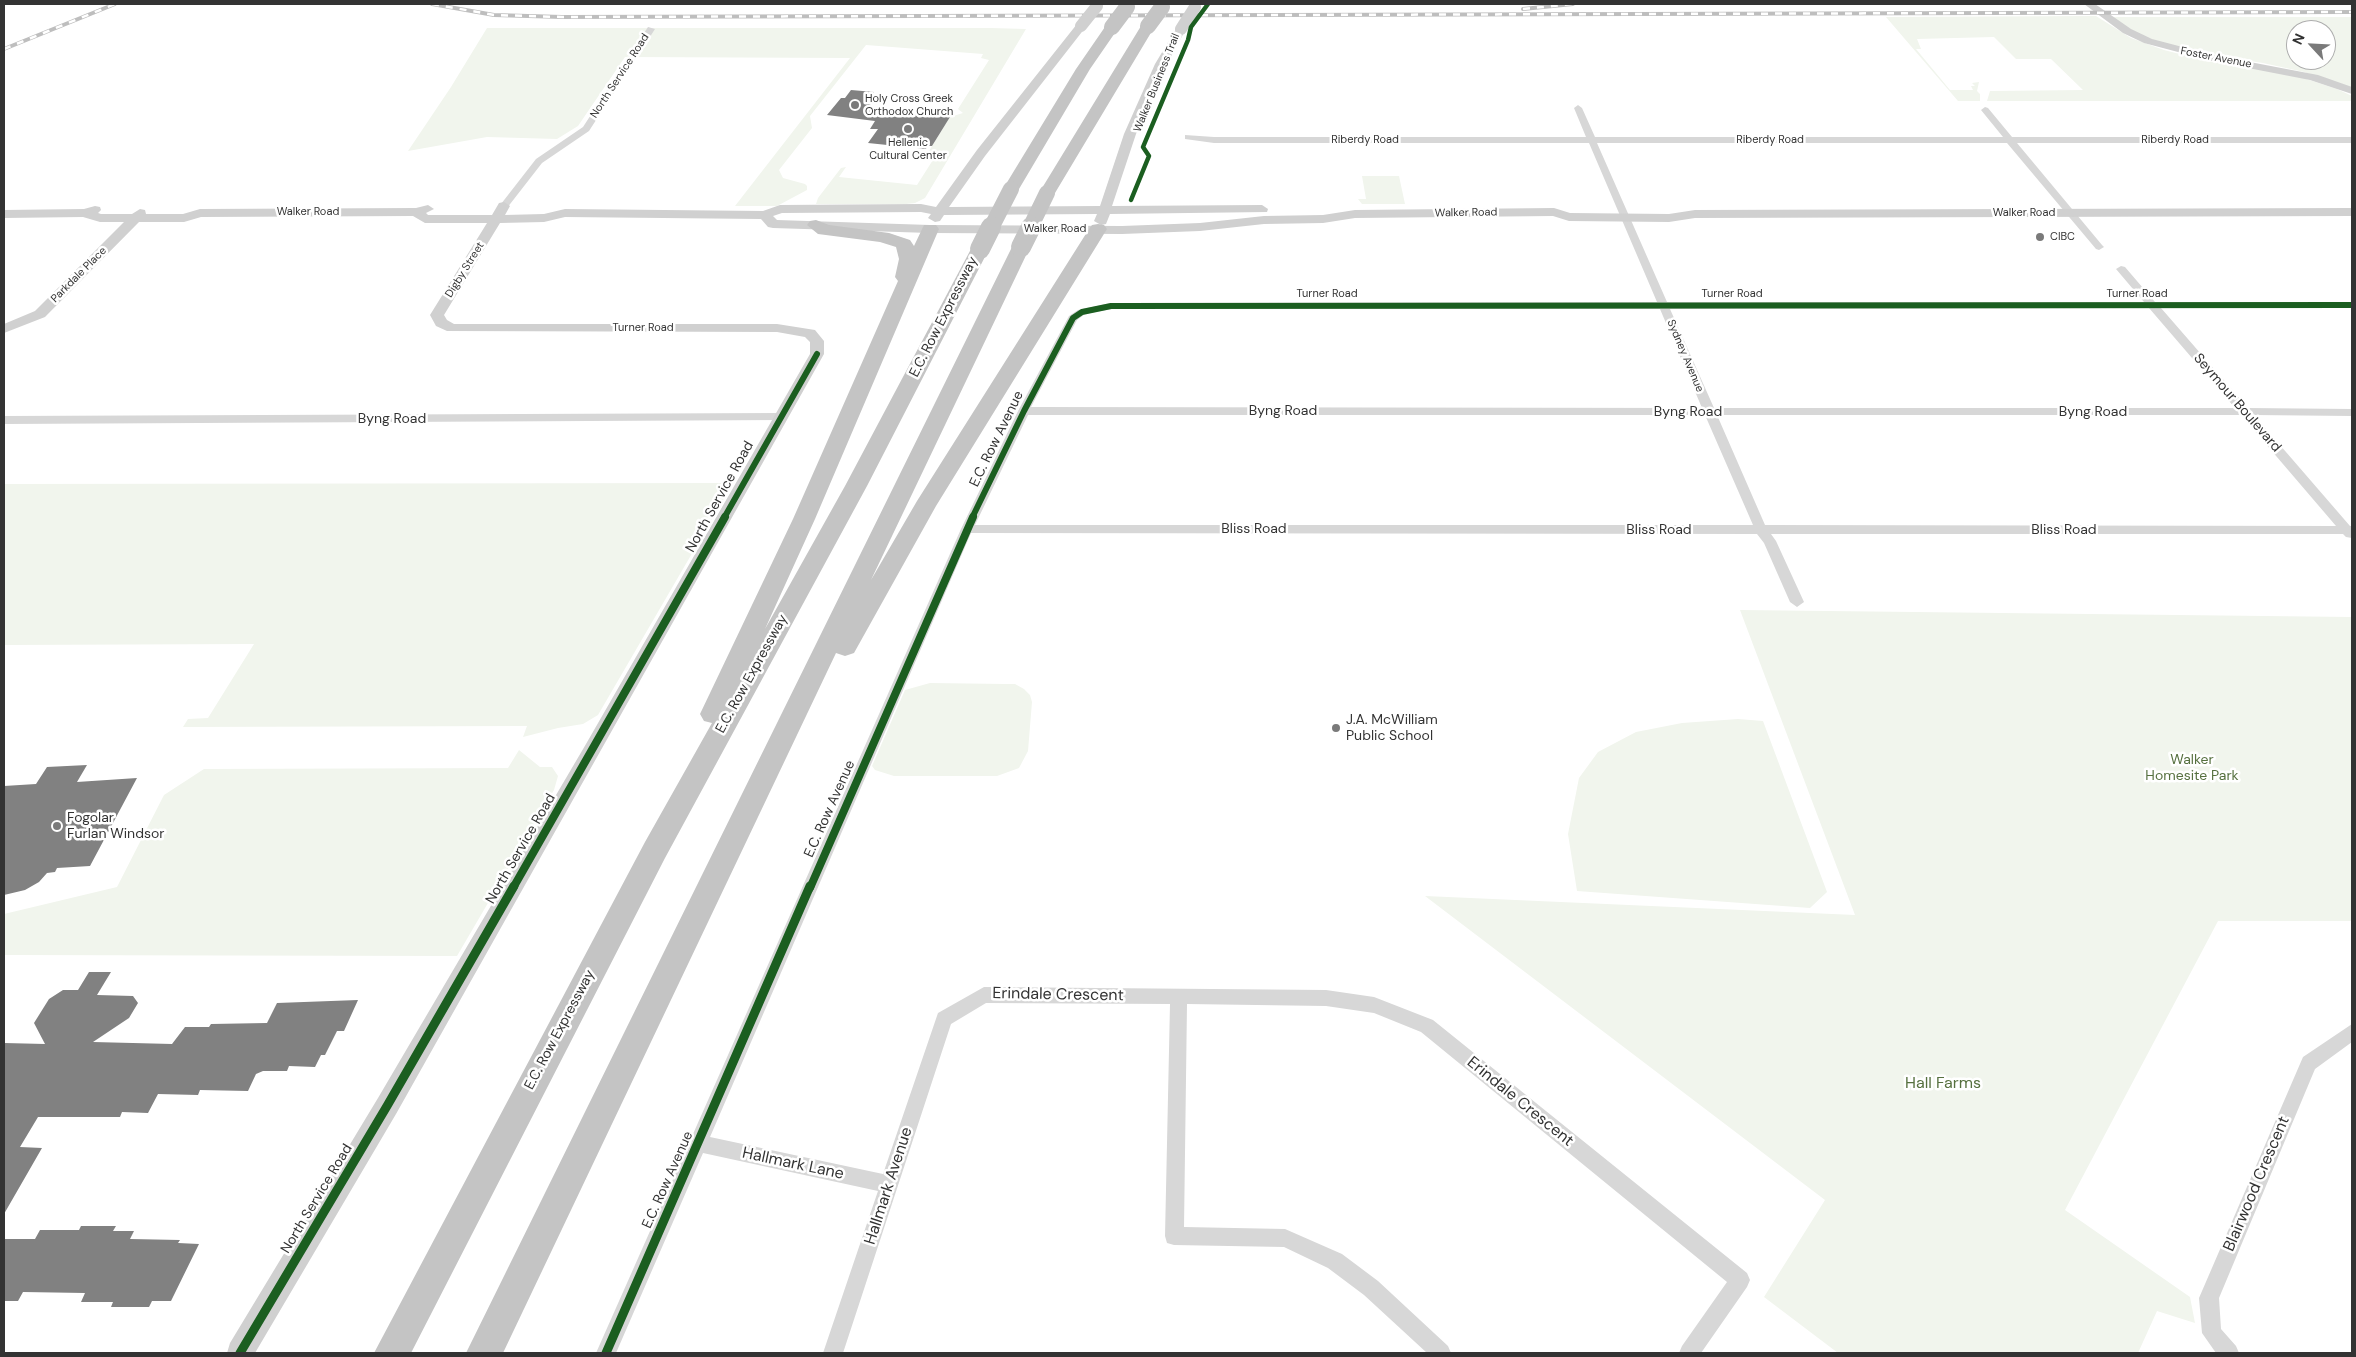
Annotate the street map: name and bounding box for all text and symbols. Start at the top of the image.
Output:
north arrow [2286,20,2336,70]
street label: North Service Road [588,31,652,121]
text: N [2288,31,2309,48]
street label: Walker Business Trail [1131,32,1183,134]
street label: Foster Avenue [2179,45,2253,71]
place label: Holy Cross Greek Orthodox Church [865,92,953,118]
marker: Holy Cross Greek Orthodox Church [849,99,861,111]
marker: Hellenic Cultural Center [902,123,914,135]
street label: Riberdy Road [1331,133,1399,147]
street label: Riberdy Road [1736,133,1804,147]
street label: Riberdy Road [2141,133,2209,147]
place label: Hellenic Cultural Center [869,136,947,162]
street label: Walker Road [277,205,339,219]
street label: Walker Road [1435,206,1497,220]
street label: Walker Road [1993,206,2055,220]
street label: Walker Road [1024,222,1086,236]
place label: CIBC [2050,230,2075,244]
marker: CIBC [2034,231,2046,243]
street label: Digby Street [443,240,487,300]
street label: Parkdale Place [48,244,110,306]
street label: E.C. Row Expressway [906,254,982,380]
street label: Turner Road [1296,287,1358,301]
street label: Turner Road [1701,287,1763,301]
street label: Turner Road [2106,287,2168,301]
street label: Sydney Avenue [1664,318,1706,394]
street label: Turner Road [612,321,674,335]
street label: Seymour Boulevard [2190,350,2284,456]
street label: E.C. Row Avenue [967,388,1027,490]
street label: Byng Road [1249,403,1317,419]
street label: Byng Road [1654,404,1722,420]
street label: Byng Road [2059,404,2127,420]
street label: Byng Road [358,411,426,427]
street label: North Service Road [682,438,758,556]
street label: Bliss Road [1221,521,1287,537]
street label: Bliss Road [1626,522,1692,538]
street label: Bliss Road [2031,522,2097,538]
street label: E.C. Row Expressway [712,612,792,736]
place label: J.A. McWilliam Public School [1346,712,1438,744]
marker: J.A. McWilliam Public School [1330,722,1342,734]
park label: Walker Homesite Park [2145,752,2239,784]
street label: E.C. Row Avenue [801,758,859,860]
street label: North Service Road [483,791,559,907]
place label: Fogolar Furlan Windsor [67,810,164,842]
marker: Fogolar Furlan Windsor [51,820,63,832]
street label: E.C. Row Expressway [521,967,599,1093]
street label: Erindale Crescent [992,984,1124,1006]
street label: Erindale Crescent [1463,1053,1577,1151]
park label: Hall Farms [1905,1074,1981,1094]
street label: Blairwood Crescent [2220,1114,2294,1254]
street label: Hallmark Avenue [861,1125,917,1247]
street label: E.C. Row Avenue [639,1129,697,1231]
street label: North Service Road [278,1141,356,1257]
street label: Hallmark Lane [740,1144,846,1184]

